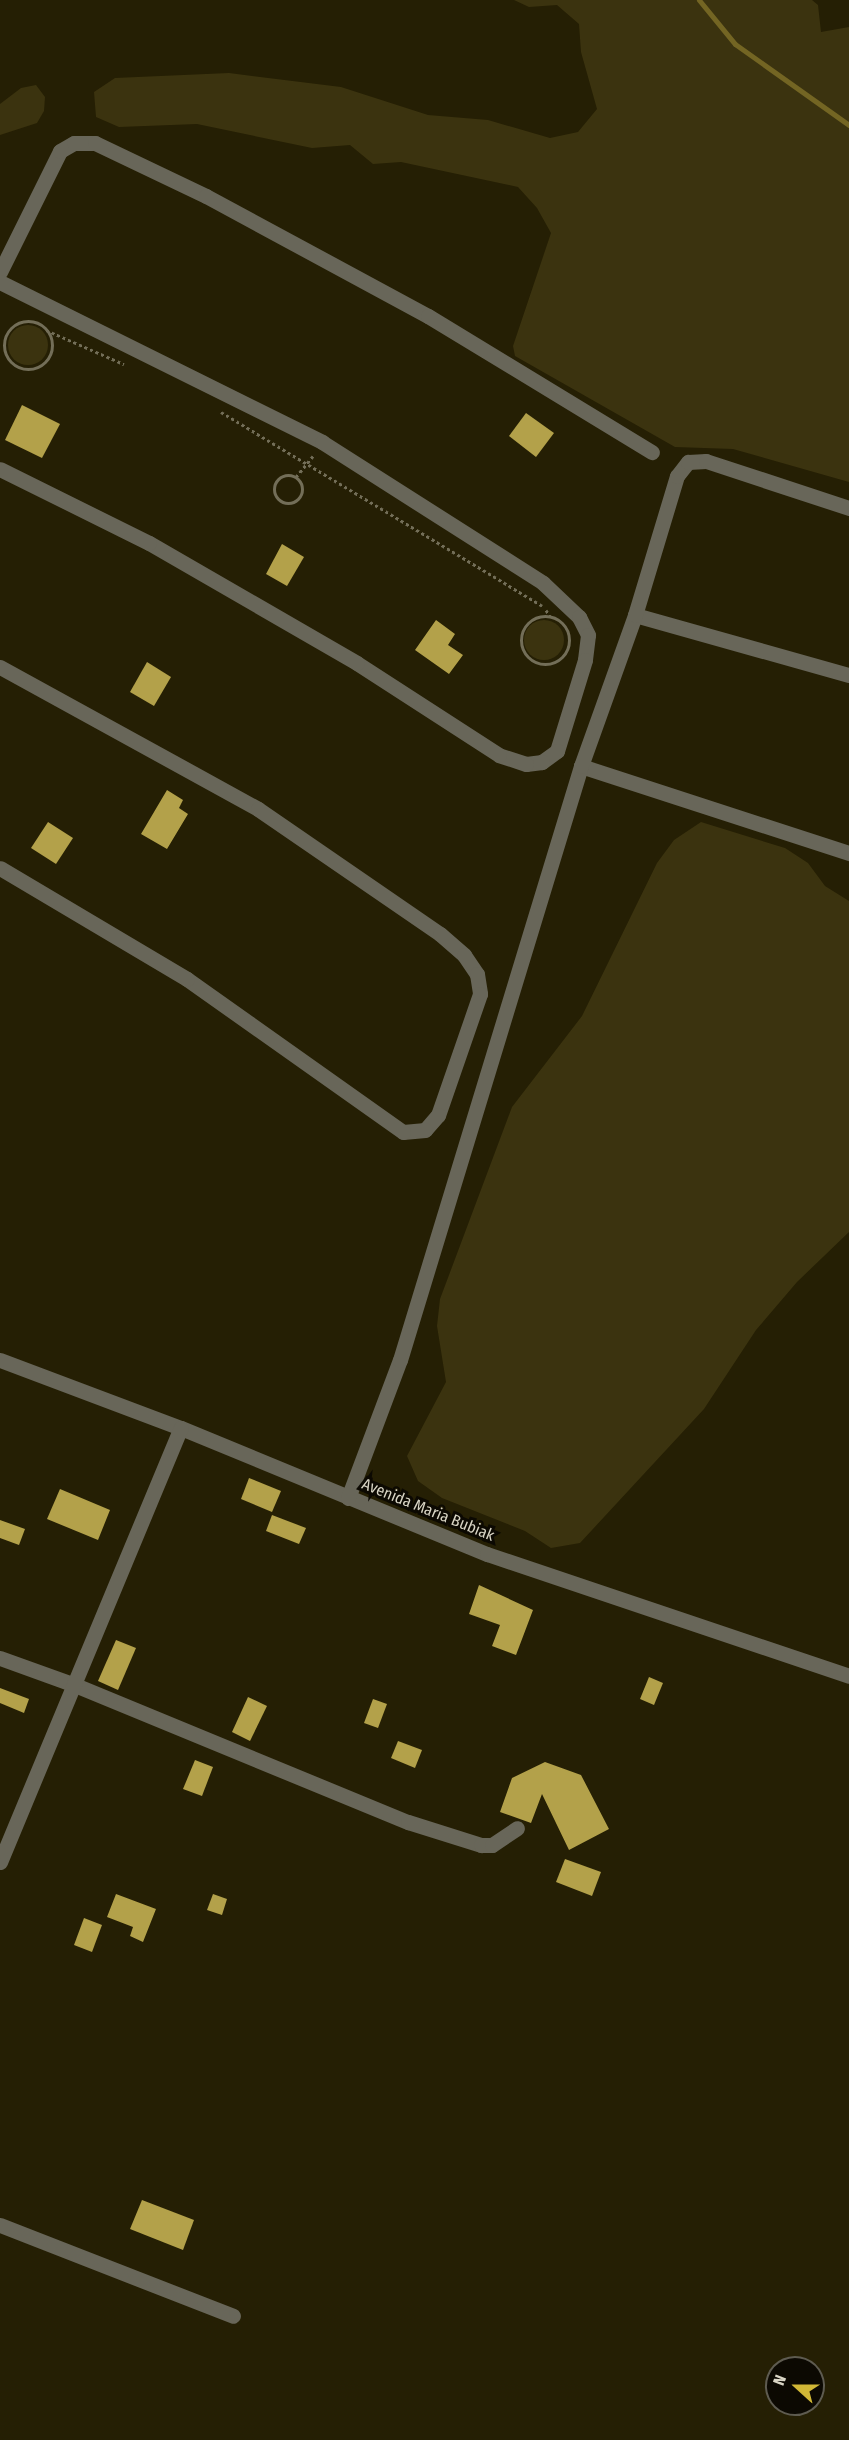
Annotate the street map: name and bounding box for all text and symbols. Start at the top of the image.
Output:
street label: Avenida Maria Bubiak [359,1475,497,1545]
north arrow [765,2356,825,2416]
text: N [769,2372,790,2388]

